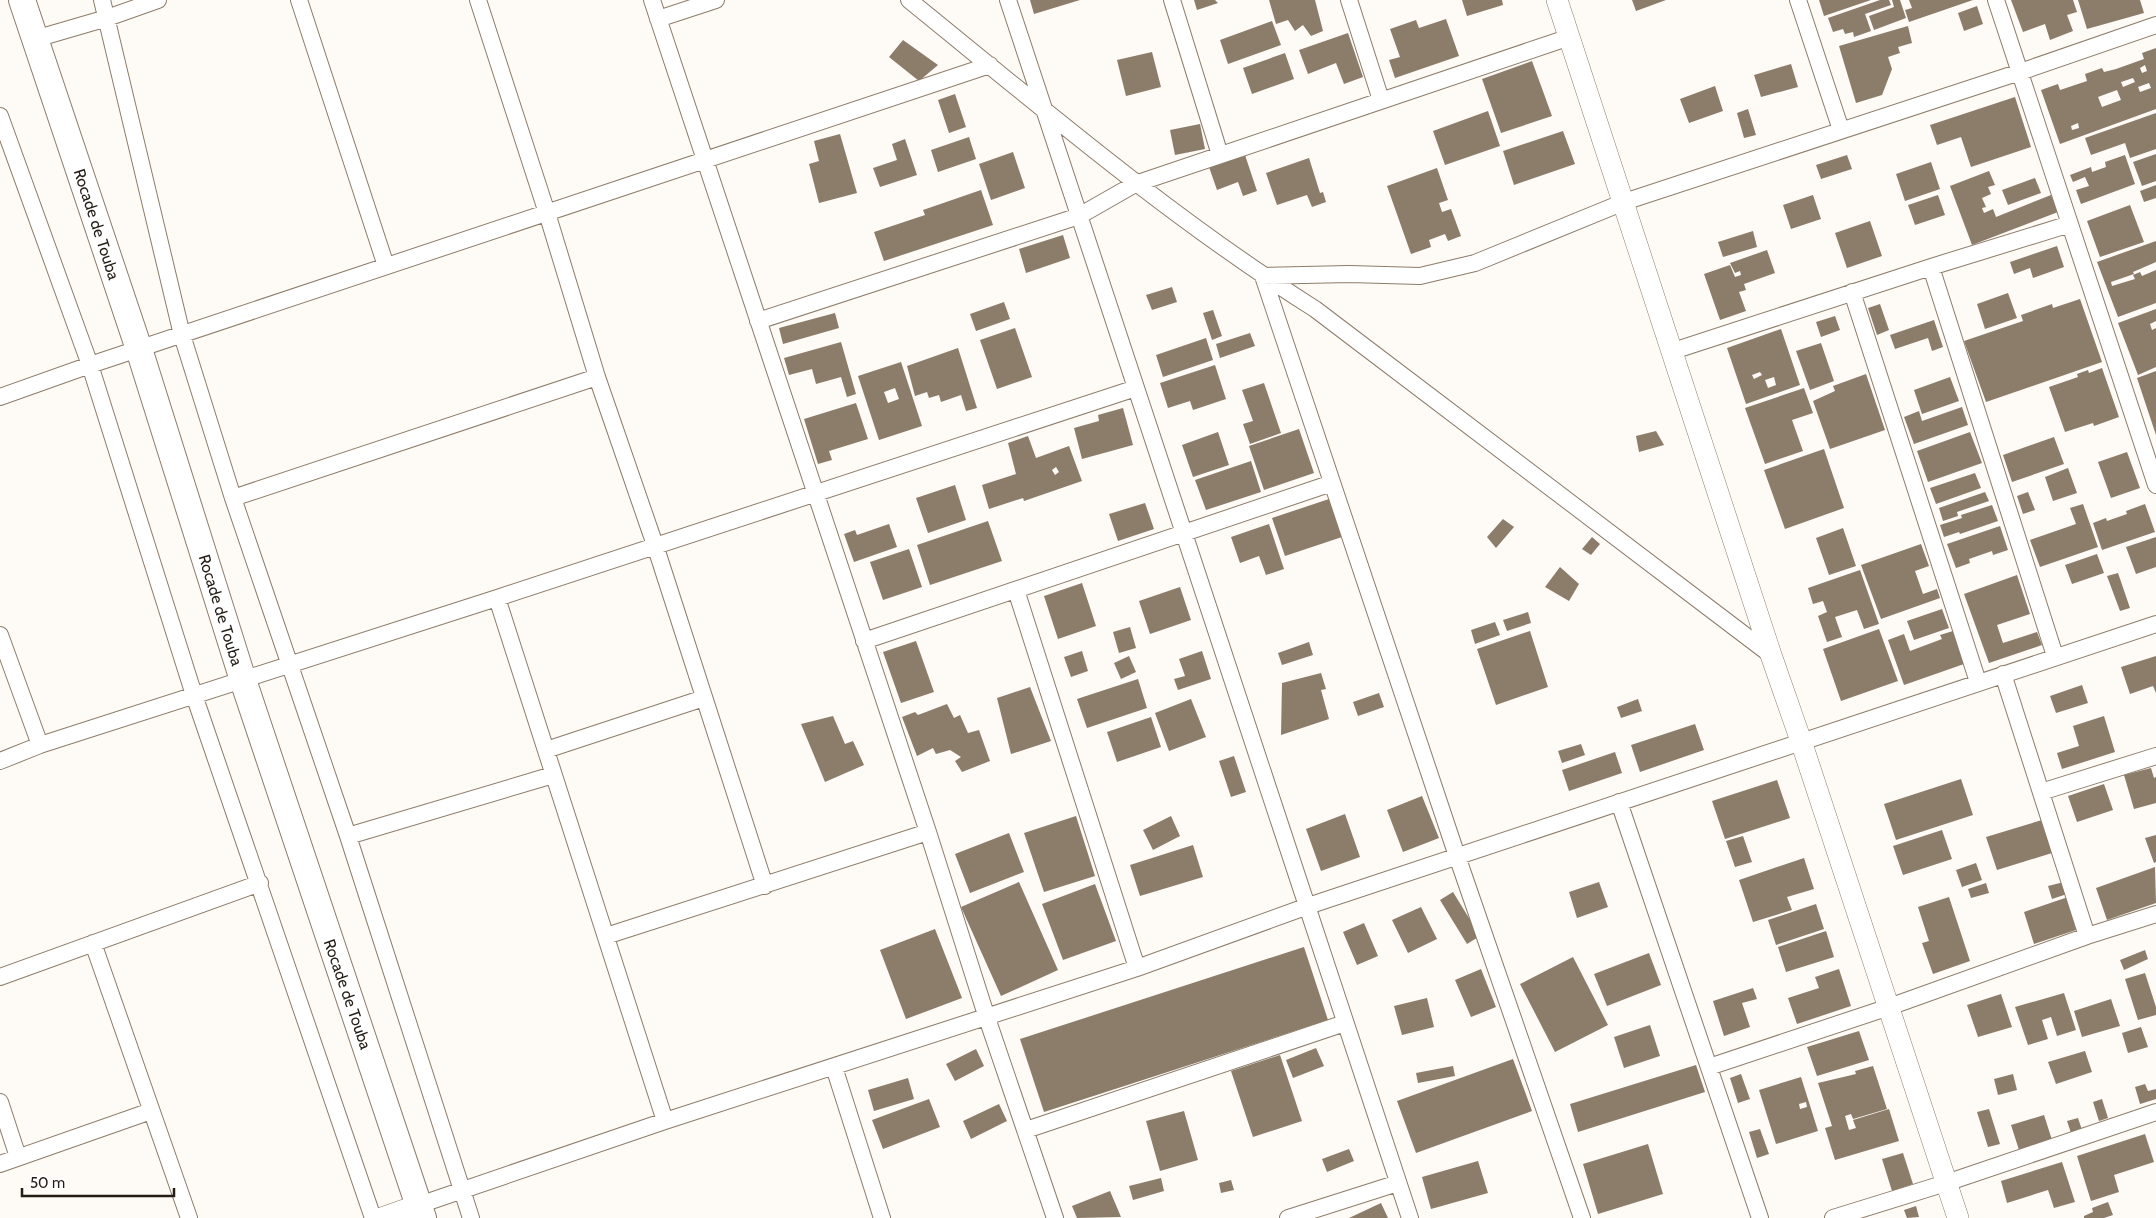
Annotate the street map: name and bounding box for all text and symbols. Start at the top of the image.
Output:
street label: Rocade de Touba [70,166,123,282]
street label: Rocade de Touba [195,552,247,668]
street label: Rocade de Touba [320,936,375,1052]
scale bar [22,1166,175,1198]
text: 50 m [30,1174,65,1192]

